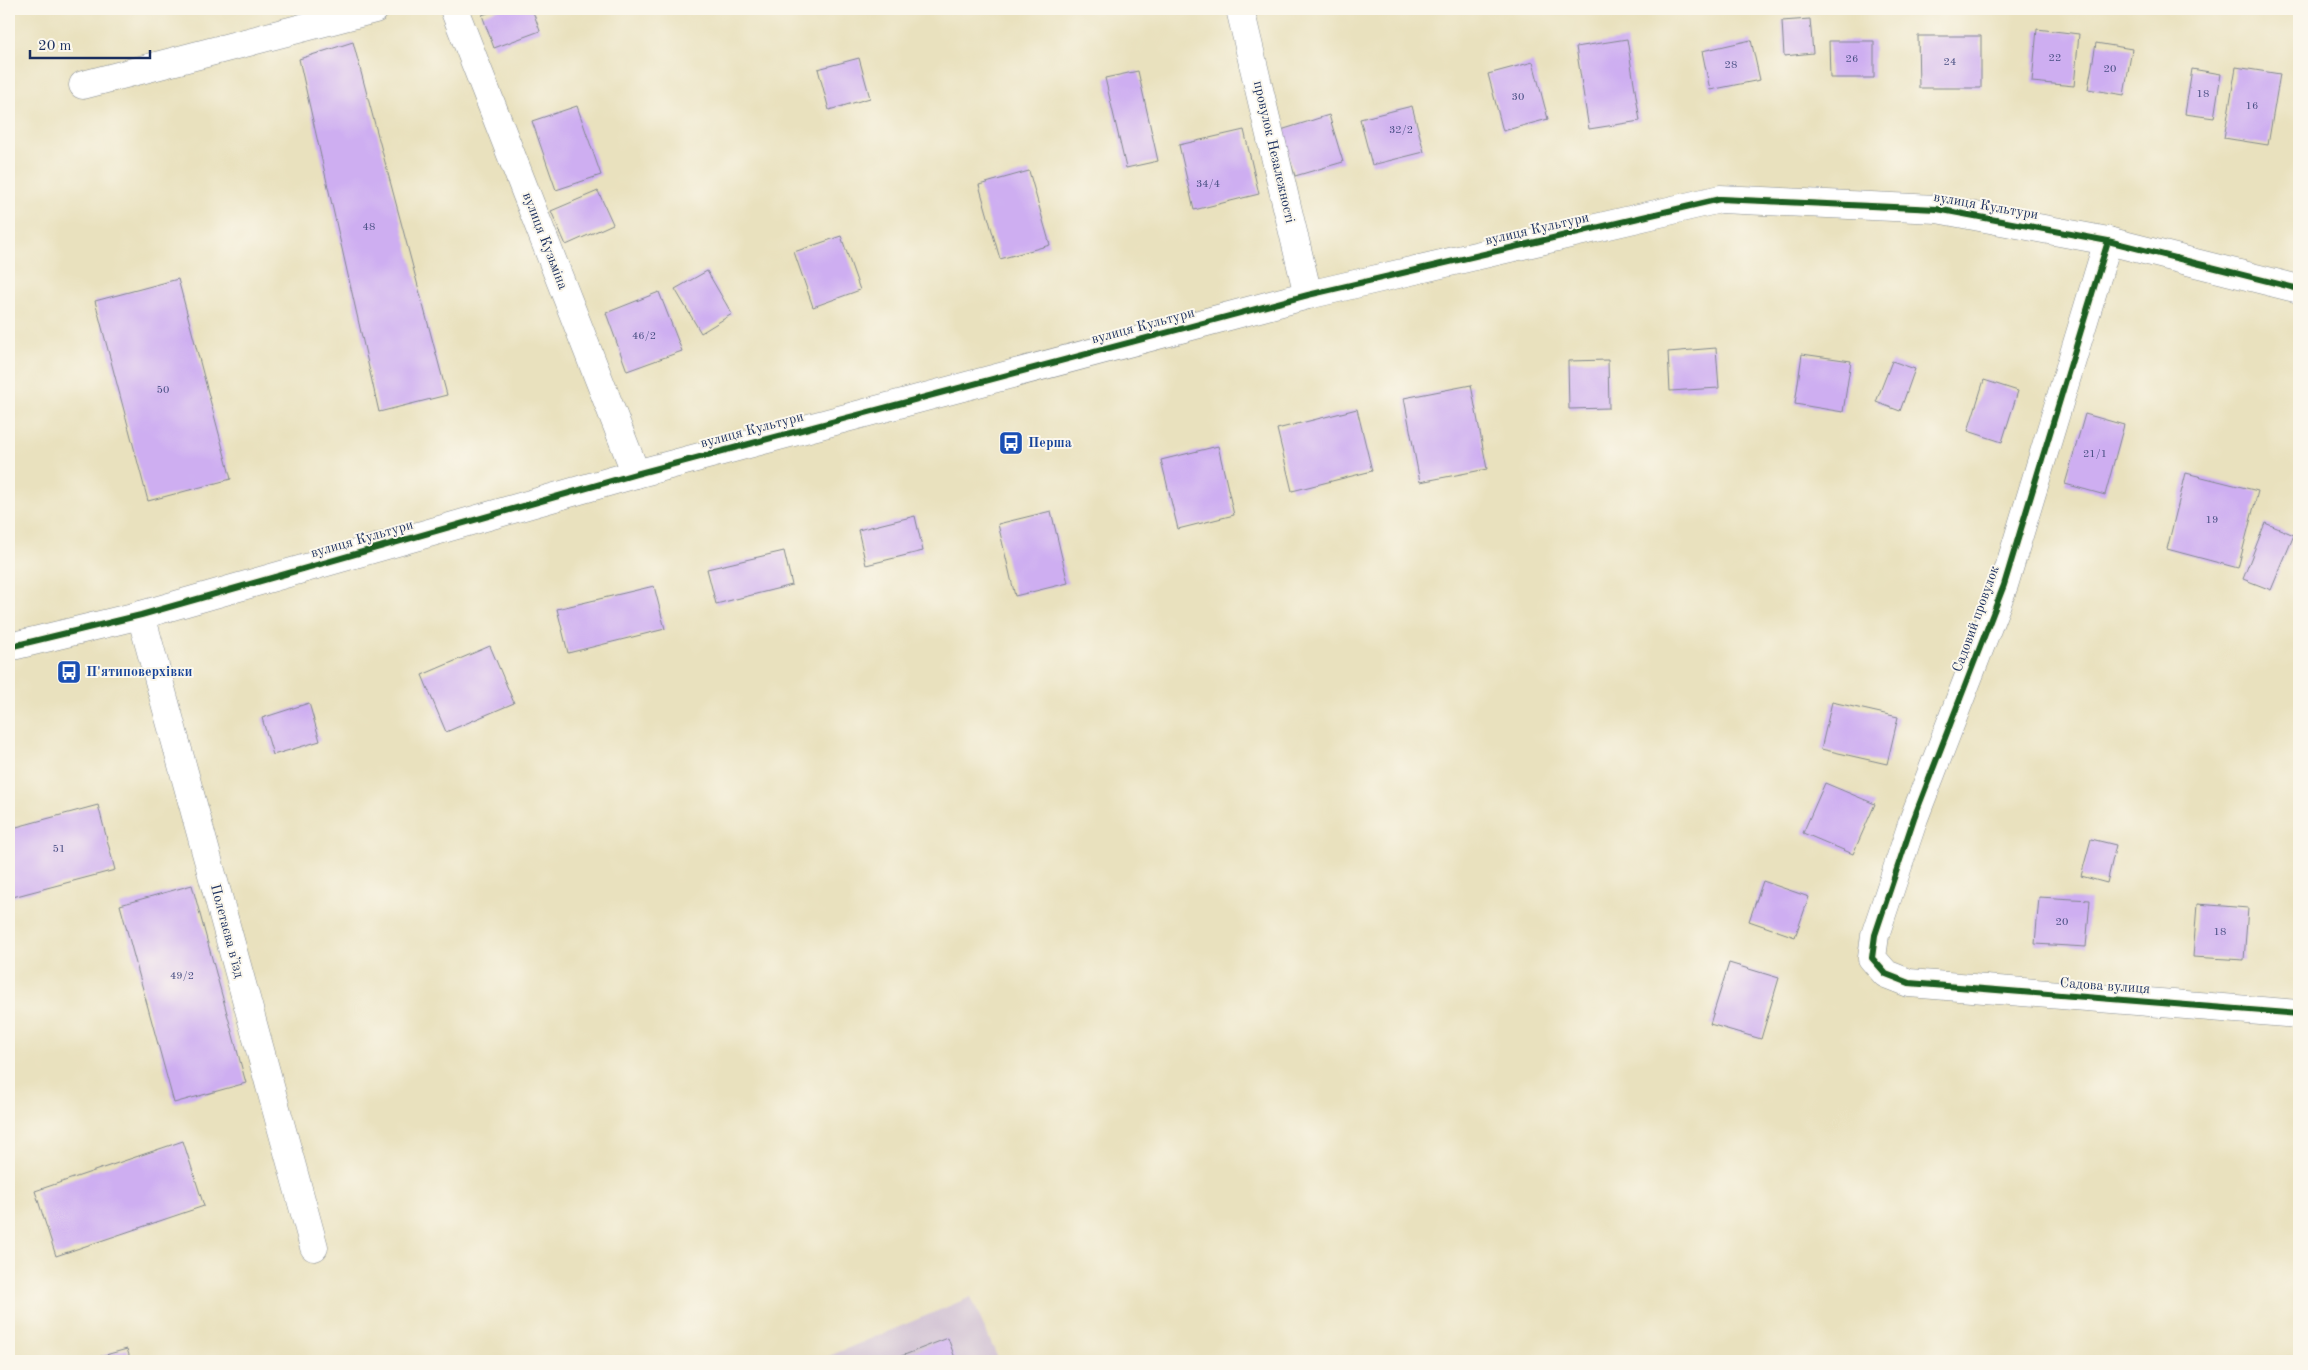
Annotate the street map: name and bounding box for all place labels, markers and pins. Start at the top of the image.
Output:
bus stop icon: Перша [998,430,1024,456]
place label: Перша [1028,436,1072,450]
bus stop icon: П'ятиповерхівки [56,659,82,685]
place label: П'ятиповерхівки [86,665,193,679]

